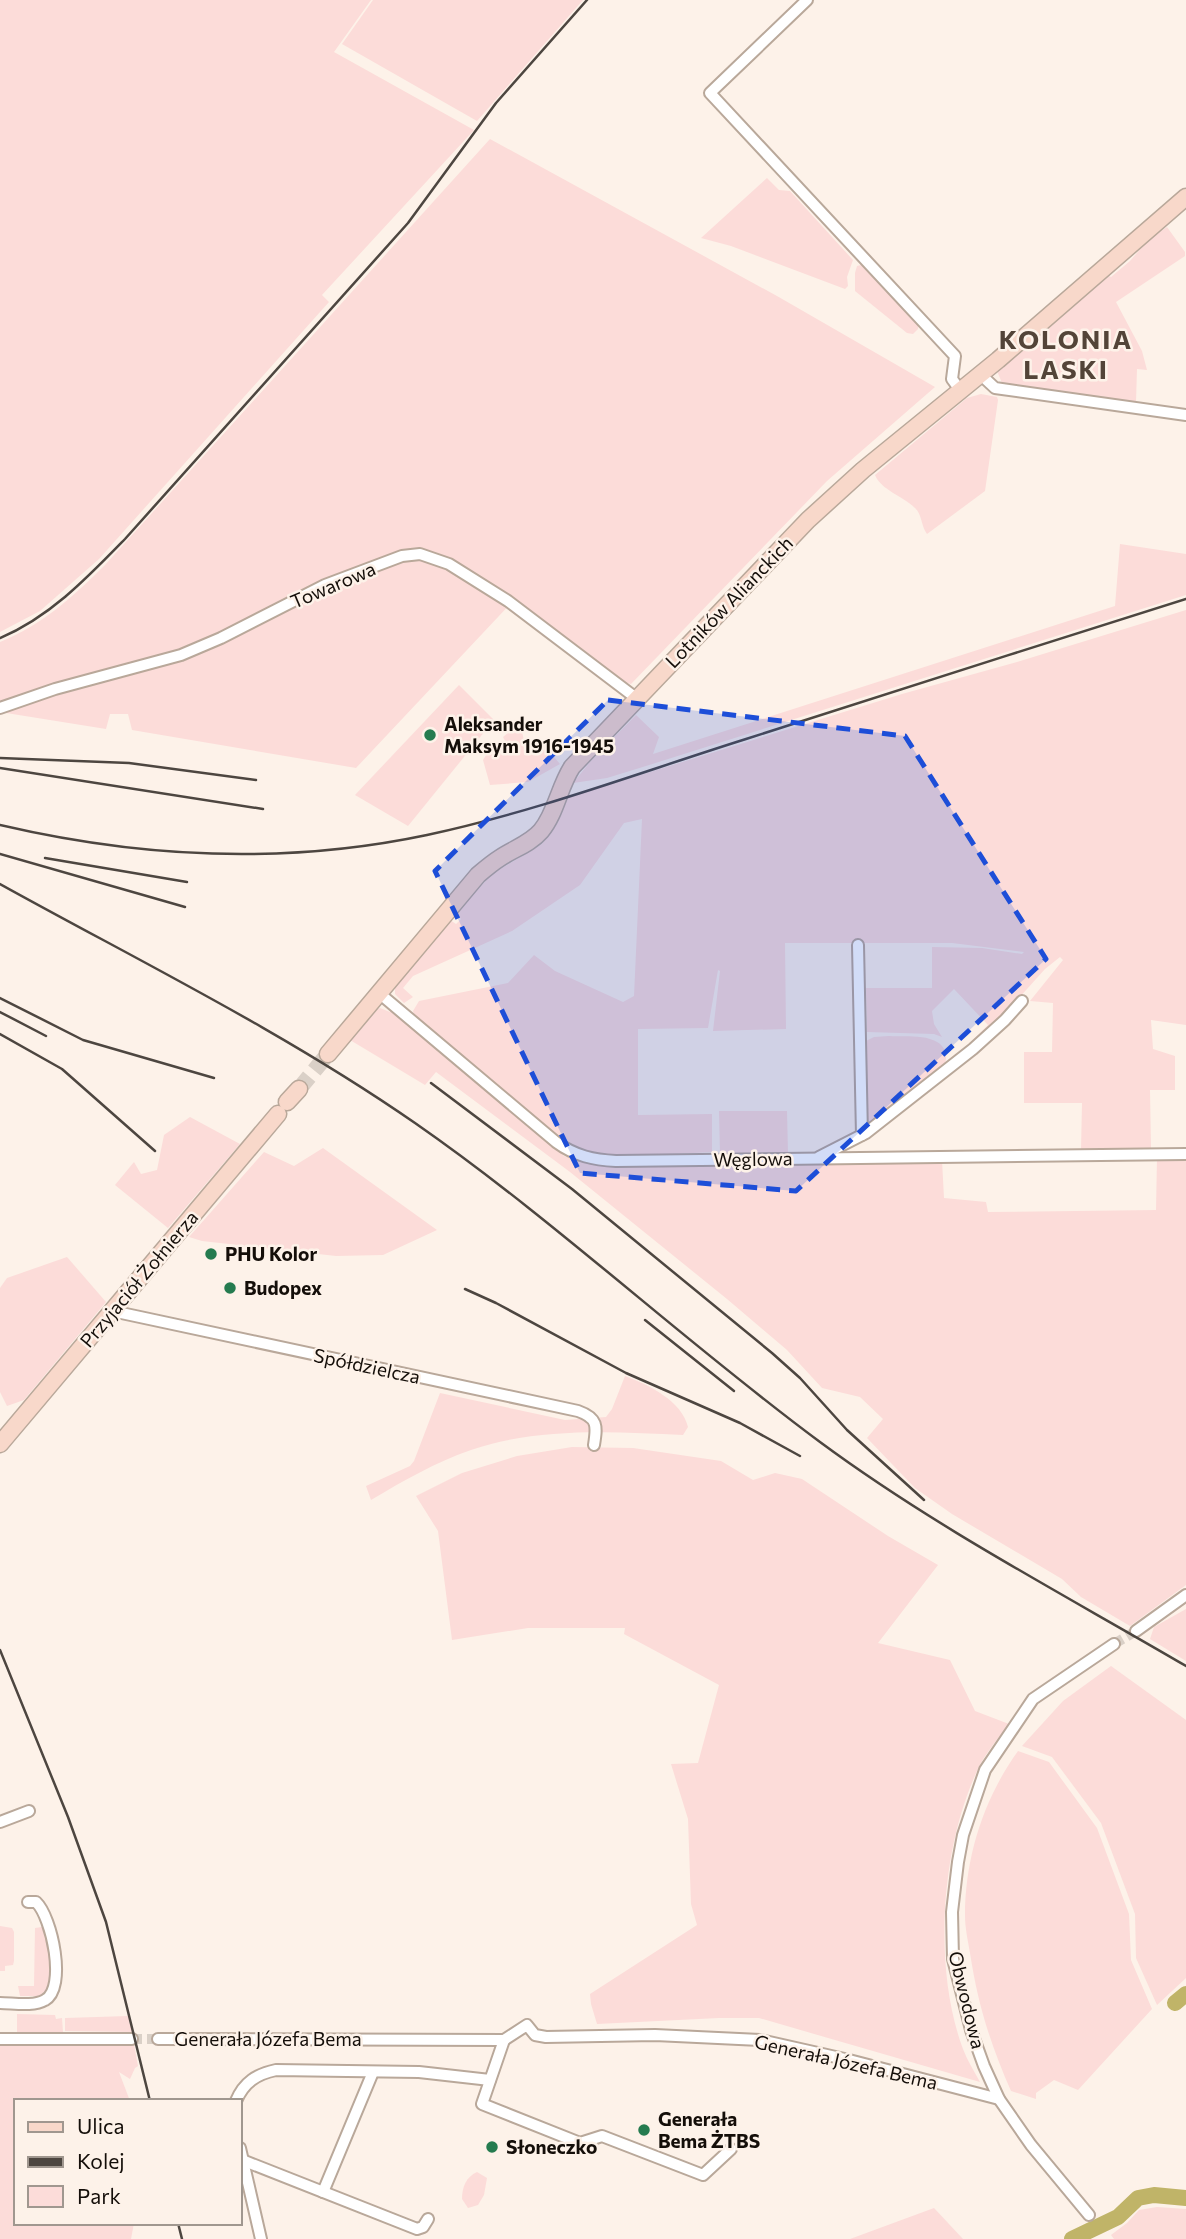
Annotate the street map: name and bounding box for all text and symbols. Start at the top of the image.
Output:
district label: KOLONIA LASKI [999,323,1133,384]
street label: Lotników Alianckich [660,531,797,672]
street label: Towarowa [287,556,379,613]
place label: Aleksander Maksym 1916-1945 [444,712,614,757]
marker: Aleksander Maksym 1916-1945 [422,727,438,743]
street label: Węglowa [713,1146,793,1171]
street label: Przyjaciół Żołnierza [75,1206,202,1352]
place label: PHU Kolor [225,1242,317,1265]
marker: PHU Kolor [203,1246,219,1262]
place label: Budopex [244,1276,322,1299]
marker: Budopex [222,1280,238,1296]
street label: Spółdzielcza [312,1343,423,1388]
street label: Obwodowa [944,1949,991,2051]
street label: Generała Józefa Bema [174,2027,362,2050]
street label: Generała Józefa Bema [752,2029,940,2094]
legend [14,2099,242,2225]
place label: Generała Bema ŻTBS [658,2107,760,2152]
text: Ulica [77,2113,124,2138]
marker: Generała Bema ŻTBS [636,2122,652,2138]
place label: Słoneczko [506,2135,597,2158]
marker: Słoneczko [484,2139,500,2155]
text: Kolej [77,2148,125,2173]
text: Park [77,2183,121,2208]

